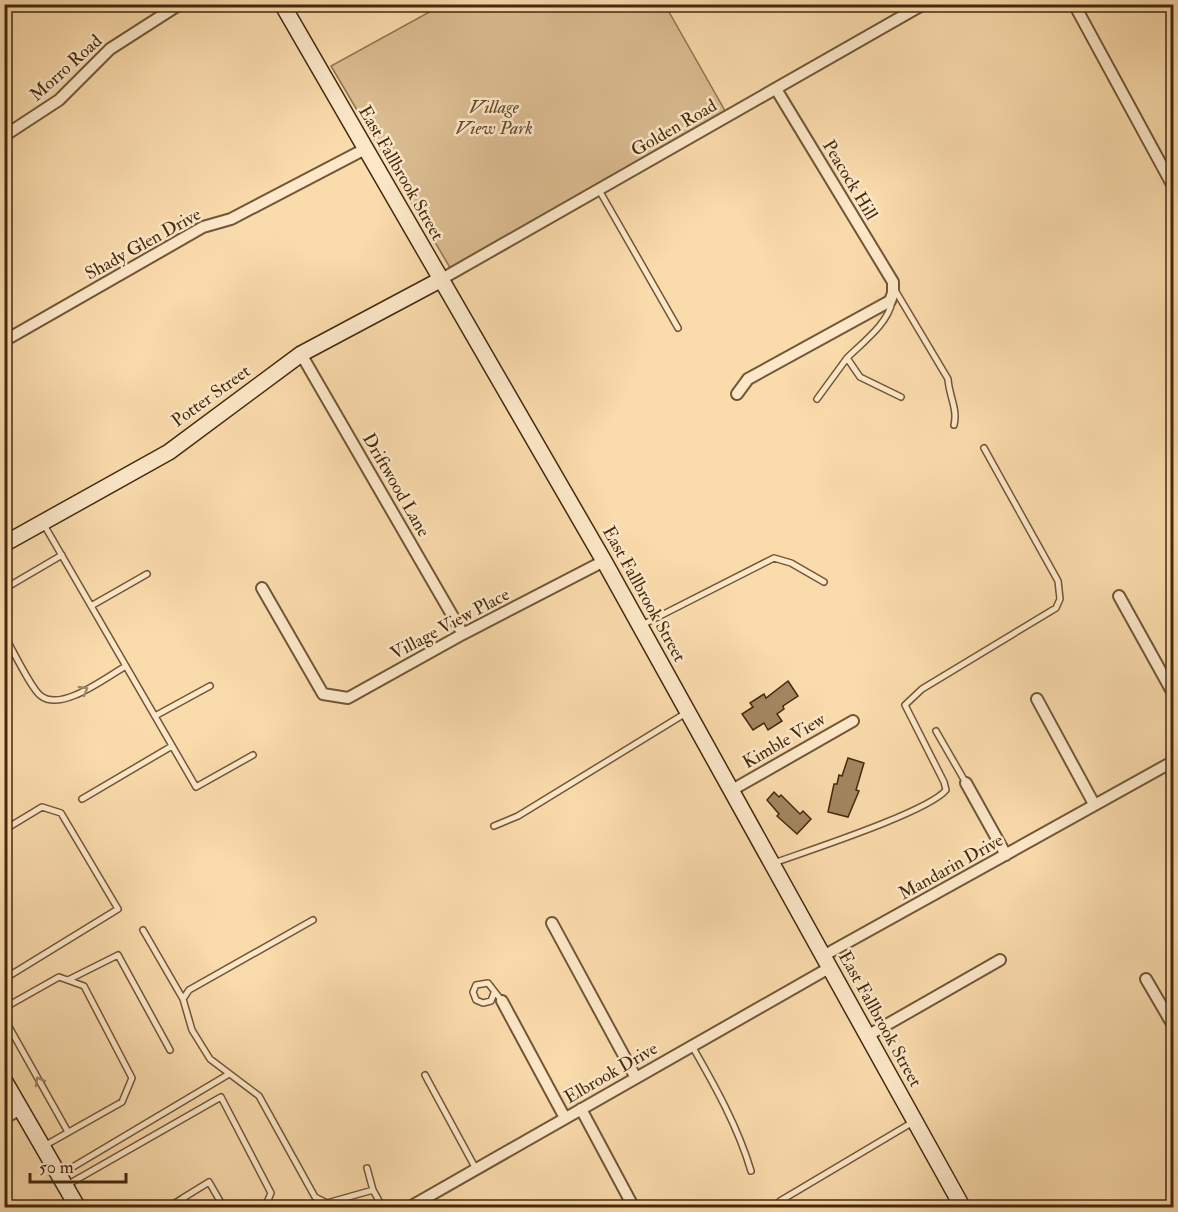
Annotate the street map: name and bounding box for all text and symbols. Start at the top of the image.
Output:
street label: Morro Road [25,30,107,106]
street label: Golden Road [627,94,721,162]
park label: Village View Park [455,96,533,140]
street label: East Fallbrook Street [353,101,449,245]
street label: Peacock Hill [817,136,883,225]
street label: Shady Glen Drive [81,202,205,285]
street label: Potter Street [167,360,255,432]
street label: Driftwood Lane [357,429,435,541]
street label: East Fallbrook Street [597,522,691,666]
street label: Village View Place [387,583,514,665]
one-way arrow [78,686,88,697]
street label: Kimble View [738,708,830,774]
street label: Mandarin Drive [895,829,1008,905]
street label: East Fallbrook Street [833,947,927,1091]
street label: Elbrook Drive [560,1037,662,1109]
one-way arrow [35,1077,46,1087]
scale bar [30,1146,126,1184]
text: 50 m [39,1156,74,1179]

